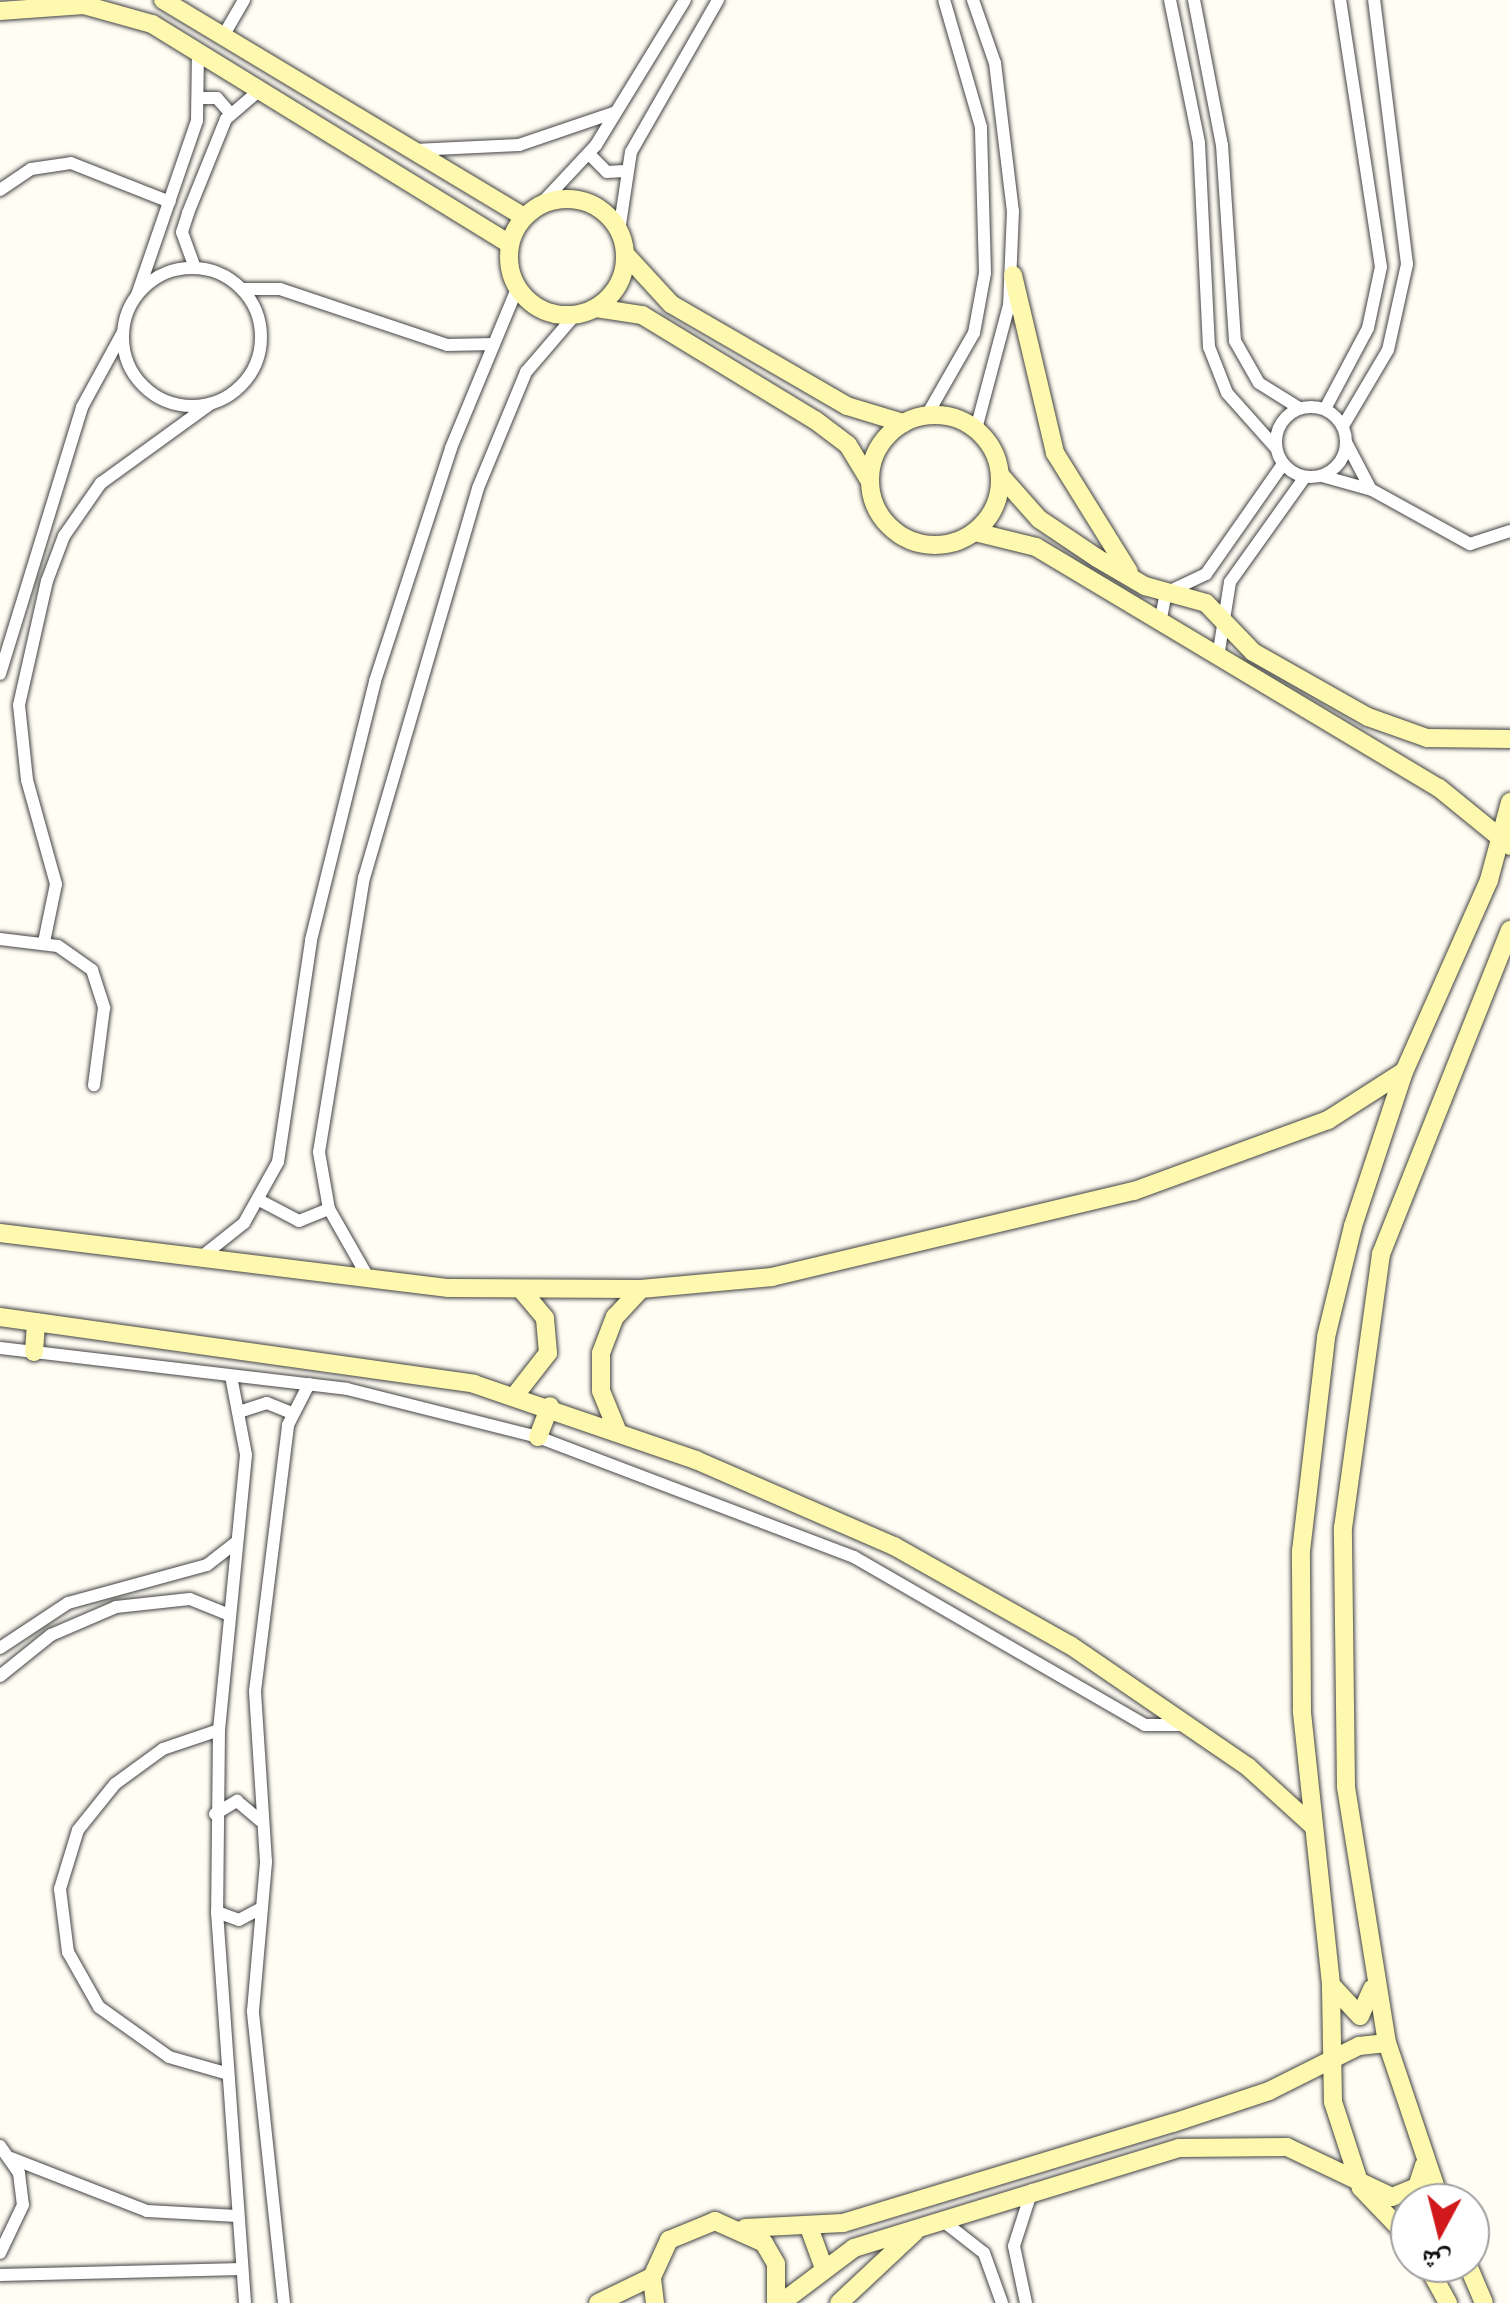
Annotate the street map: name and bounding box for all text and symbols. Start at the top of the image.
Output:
north arrow [1390,2183,1490,2283]
text: ش [1420,2243,1453,2279]

